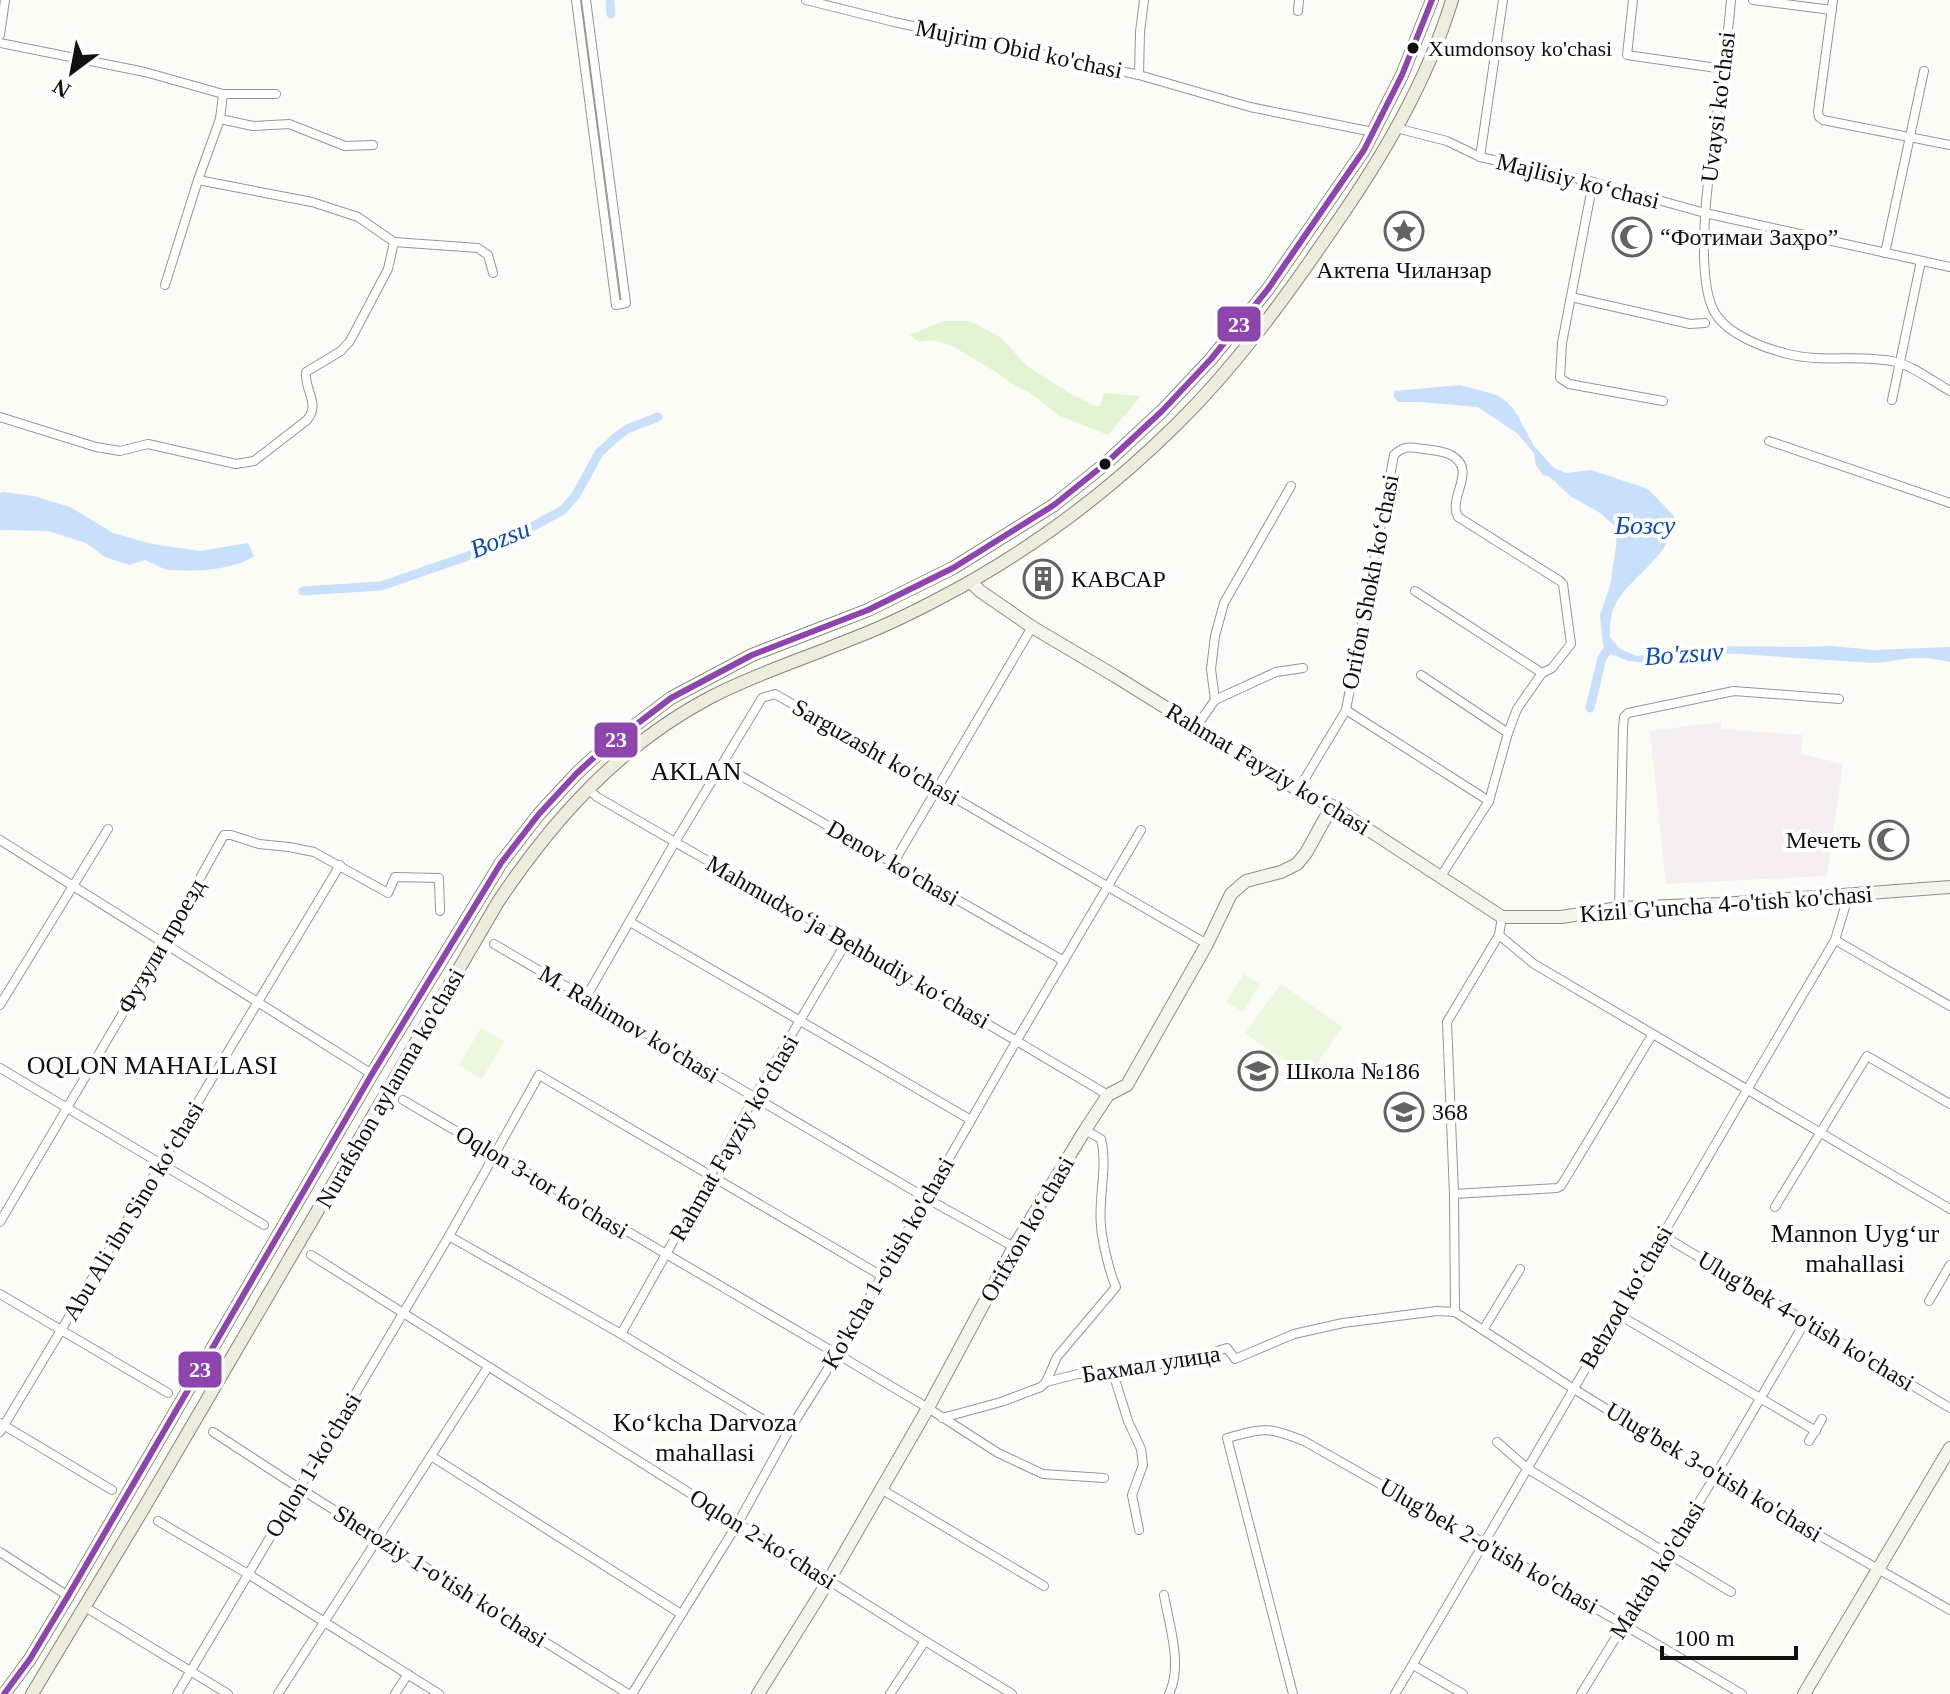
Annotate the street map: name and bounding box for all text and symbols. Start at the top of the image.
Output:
street label: Mujrim Obid ko'chasi [913,14,1125,84]
street label: Uvaysi ko'chasi [1696,30,1740,184]
north arrow [32,32,112,112]
place label: Xumdonsoy ko'chasi [1428,36,1612,61]
marker: Xumdonsoy ko'chasi [1405,40,1421,56]
text: N [48,74,75,103]
street label: Majlisiy koʻchasi [1494,148,1663,214]
place icon: Актепа Чиланзар [1383,210,1425,252]
mosque icon: “Фотимаи Заҳро” [1611,216,1653,258]
place label: “Фотимаи Заҳро” [1660,224,1838,250]
place label: Актепа Чиланзар [1316,257,1492,283]
line badge: 23 [1216,305,1262,343]
text: 23 [1228,312,1250,337]
unlabelled marker [1097,456,1113,472]
street label: Orifon Shokh koʻchasi [1336,472,1404,692]
water label: Бозсу [1614,511,1676,540]
water label: Bozsu [466,514,534,564]
building icon: КАВСАР [1022,558,1064,600]
place label: КАВСАР [1071,566,1166,592]
water label: Bo'zsuv [1643,637,1725,671]
street label: Sarguzasht ko'chasi [788,694,964,811]
street label: Rahmat Fayziy koʻchasi [1161,698,1375,840]
line badge: 23 [593,721,639,759]
text: 23 [605,727,627,752]
district label: AKLAN [651,757,742,786]
street label: Denov ko'chasi [823,815,964,911]
mosque icon: Мечеть [1868,819,1910,861]
place label: Мечеть [1786,827,1861,853]
street label: Mahmudxoʻja Behbudiy koʻchasi [702,850,994,1034]
street label: Фузули проезд [112,874,210,1018]
street label: Kizil G'uncha 4-o'tish ko'chasi [1579,881,1874,927]
street label: M. Rahimov ko'chasi [534,960,724,1088]
street label: Nurafshon aylanma ko'chasi [311,963,469,1212]
street label: Rahmat Fayziy koʻchasi [664,1030,804,1246]
school or university icon: Школа №186 [1237,1050,1279,1092]
district label: OQLON MAHALLASI [27,1051,277,1080]
place label: Школа №186 [1286,1058,1420,1084]
school or university icon: 368 [1383,1091,1425,1133]
street label: Abu Ali ibn Sino koʻchasi [57,1097,209,1325]
place label: 368 [1432,1099,1468,1125]
street label: Oqlon 3-tor ko'chasi [451,1120,633,1244]
street label: Ko'kcha 1-o'tish ko'chasi [817,1152,959,1373]
street label: Orifxon koʻchasi [975,1152,1079,1306]
district label: Mannon Uygʻur mahallasi [1771,1219,1939,1278]
street label: Behzod ko‘chasi [1575,1221,1678,1373]
street label: Ulug'bek 4-o'tish ko'chasi [1693,1246,1919,1396]
street label: Бахмал улица [1080,1340,1222,1388]
line badge: 23 [177,1350,223,1389]
text: 23 [189,1357,211,1382]
street label: Oqlon 1-ko'chasi [260,1388,366,1542]
street label: Ulug'bek 3-o'tish ko'chasi [1601,1397,1827,1547]
district label: Koʻkcha Darvoza mahallasi [613,1408,797,1467]
street label: Ulug'bek 2-o'tish ko'chasi [1375,1473,1603,1619]
street label: Oqlon 2-ko‘chasi [685,1484,841,1595]
street label: Maktab ko'chasi [1604,1496,1710,1643]
street label: Sheroziy 1-o'tish ko'chasi [329,1500,551,1652]
scale bar [1662,1610,1796,1660]
text: 100 m [1674,1625,1735,1651]

